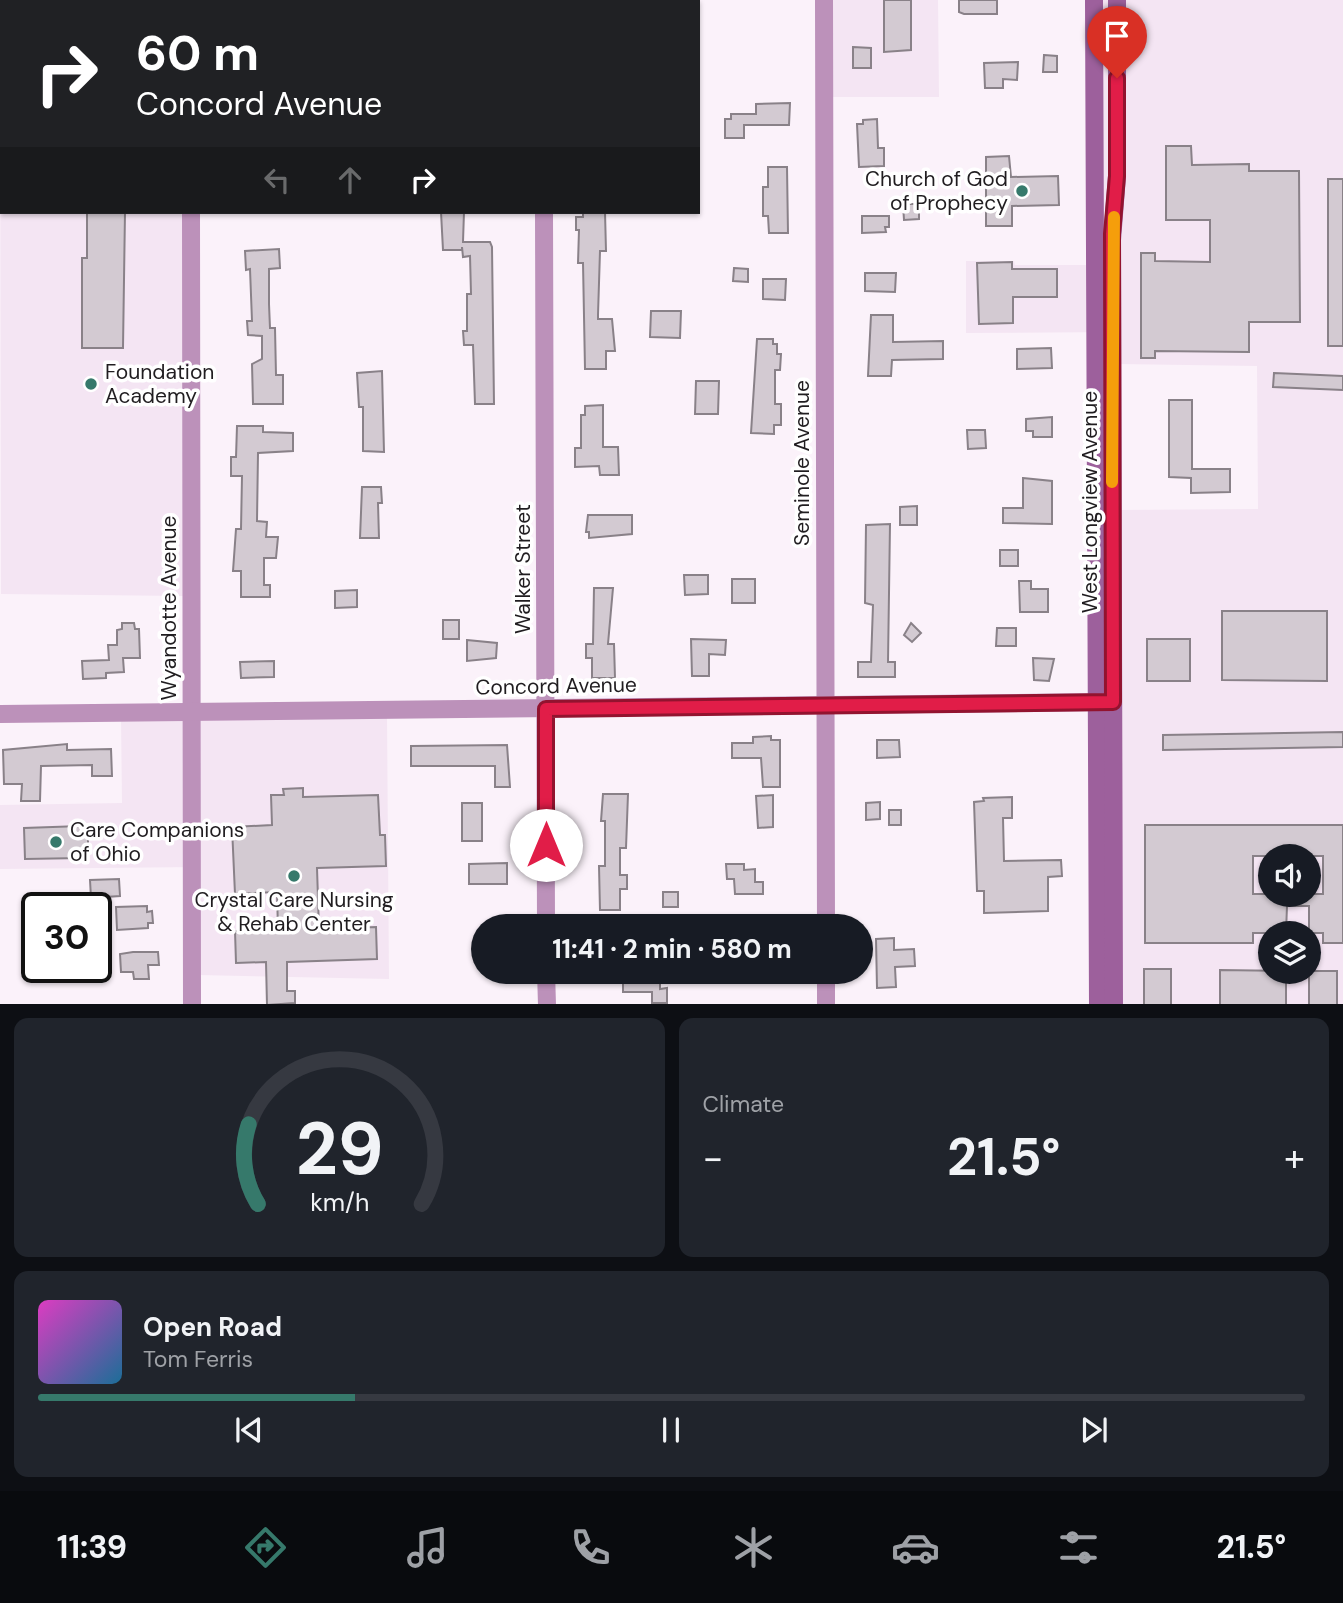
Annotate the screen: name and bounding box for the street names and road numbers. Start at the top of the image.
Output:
street label: Seminole Avenue [788,380,816,546]
street label: West Longview Avenue [1076,391,1104,613]
street label: Walker Street [509,504,537,634]
street label: Wyandotte Avenue [155,515,183,701]
street label: Concord Avenue [475,671,637,701]

